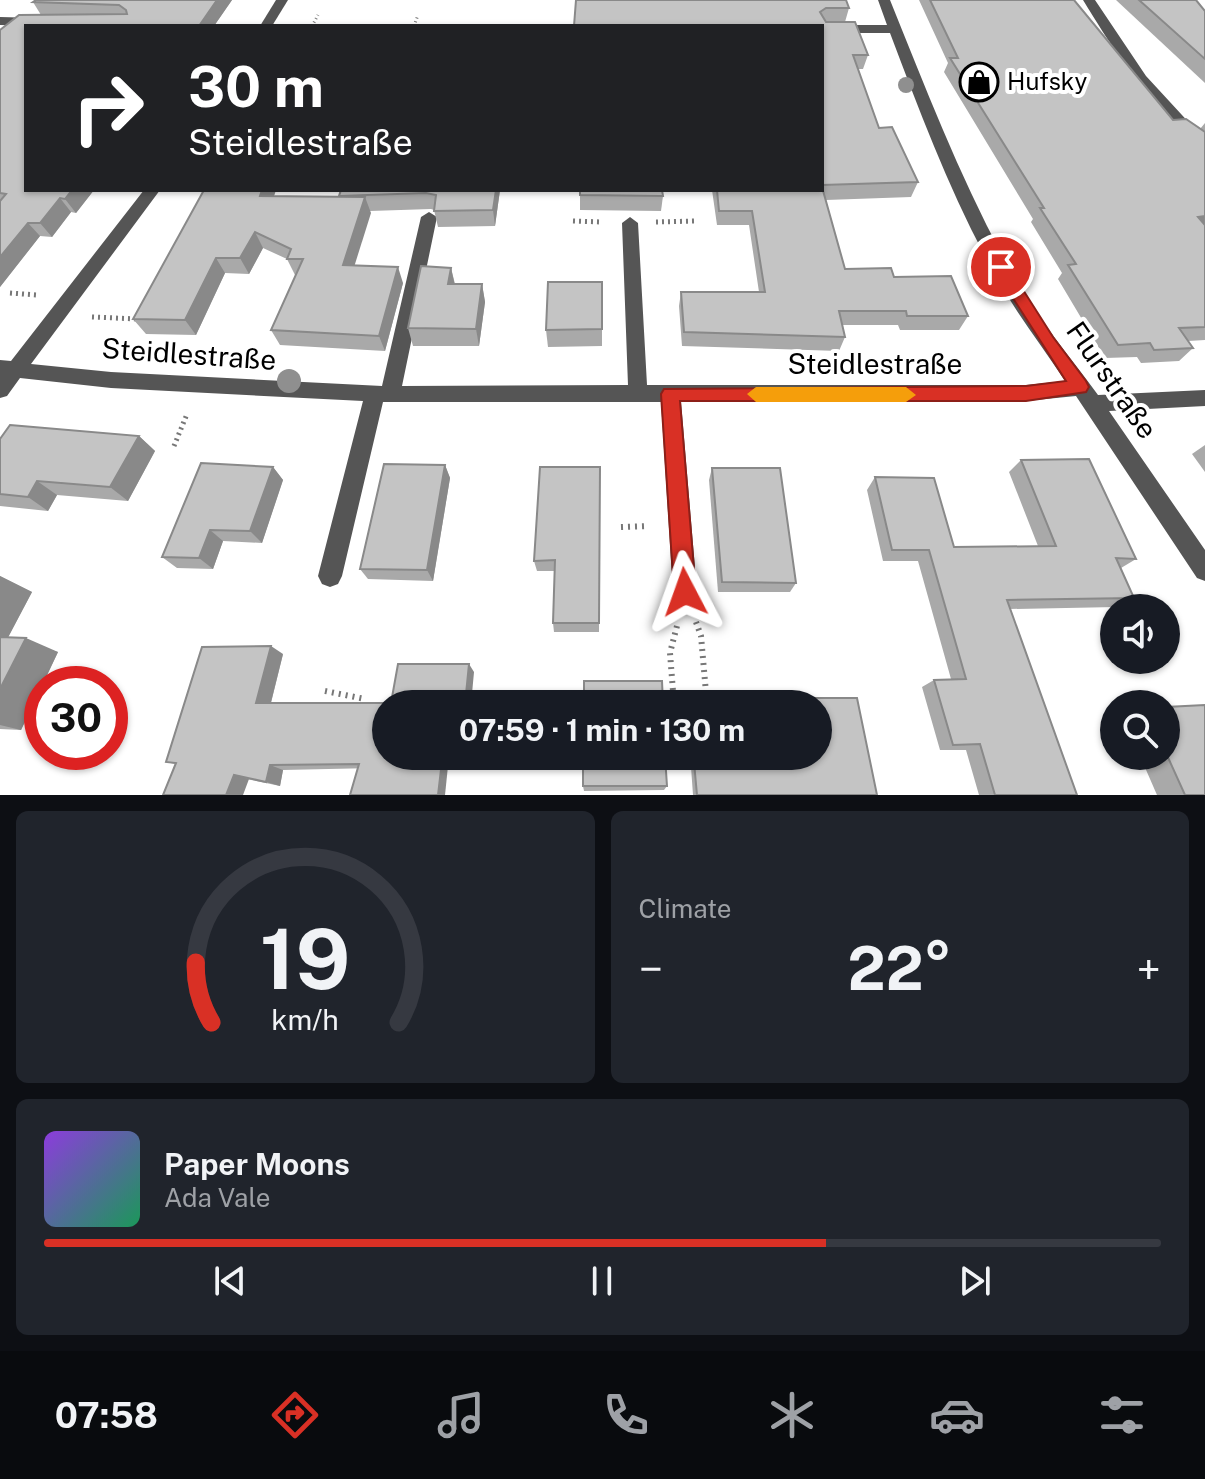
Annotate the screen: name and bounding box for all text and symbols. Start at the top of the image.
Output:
text: 30 m [188,54,324,120]
icon: right [56,56,160,160]
shop icon: Hufsky [958,61,1000,103]
place label: Hufsky [1007,67,1088,95]
text: Steidlestraße [188,121,413,163]
pin [967,233,1035,301]
icon: arrive [979,245,1023,289]
street label: Flurstraße [1060,315,1165,444]
street label: Steidlestraße [101,331,277,376]
street label: Steidlestraße [788,347,962,380]
position arrow [643,550,727,634]
map controls [1100,594,1180,770]
button: sound [1100,594,1180,674]
speed limit sign: 30 [24,666,128,770]
button: search [1100,690,1180,770]
text: 07:59 · 1 min · 130 m [459,712,745,748]
text: Climate [639,893,732,924]
text: 19 [260,910,350,1008]
text: 22° [847,933,952,1004]
text: − [639,943,663,995]
text: + [1137,943,1161,995]
text: km/h [272,1003,339,1036]
text: Paper Moons [164,1146,350,1182]
text: Ada Vale [164,1182,270,1213]
icon: previous [208,1259,252,1303]
icon: pause [580,1259,624,1303]
icon: next [953,1259,997,1303]
icon: directions [267,1387,323,1443]
icon: music [433,1387,489,1443]
icon: phone [598,1387,654,1443]
icon: climate [764,1387,820,1443]
icon: car [929,1387,985,1443]
icon: filters [1094,1387,1150,1443]
text: 07:58 [55,1394,158,1436]

